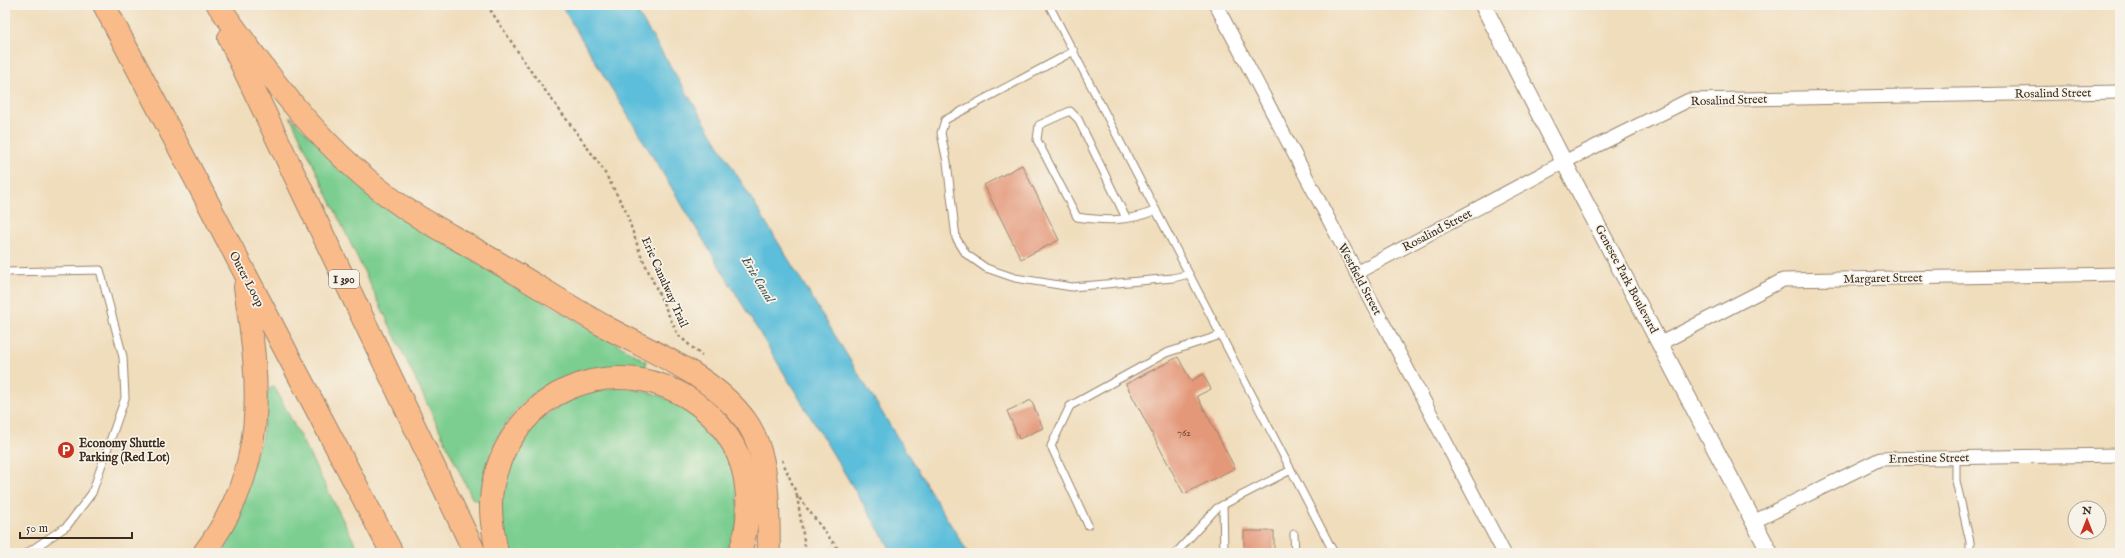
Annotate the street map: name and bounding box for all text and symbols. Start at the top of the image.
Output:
street label: Rosalind Street [2015,85,2091,102]
street label: Rosalind Street [1690,92,1768,109]
street label: Rosalind Street [1400,206,1475,255]
street label: Genesee Park Boulevard [1592,222,1662,337]
street label: Erie Canalway Trail [638,234,692,331]
street label: Westfield Street [1334,241,1385,318]
street label: Outer Loop [225,249,268,311]
water label: Erie Canal [737,253,779,307]
road number: I 390 [329,270,359,288]
street label: Margaret Street [1843,270,1923,287]
house number: 762 [1177,427,1191,440]
place label: Economy Shuttle Parking (Red Lot) [79,436,170,466]
parking icon: Economy Shuttle Parking (Red Lot) [56,440,76,460]
street label: Ernestine Street [1889,450,1969,467]
north arrow [2067,500,2107,540]
text: N [2081,504,2092,518]
scale bar [20,514,132,540]
text: 50 m [26,521,48,536]

